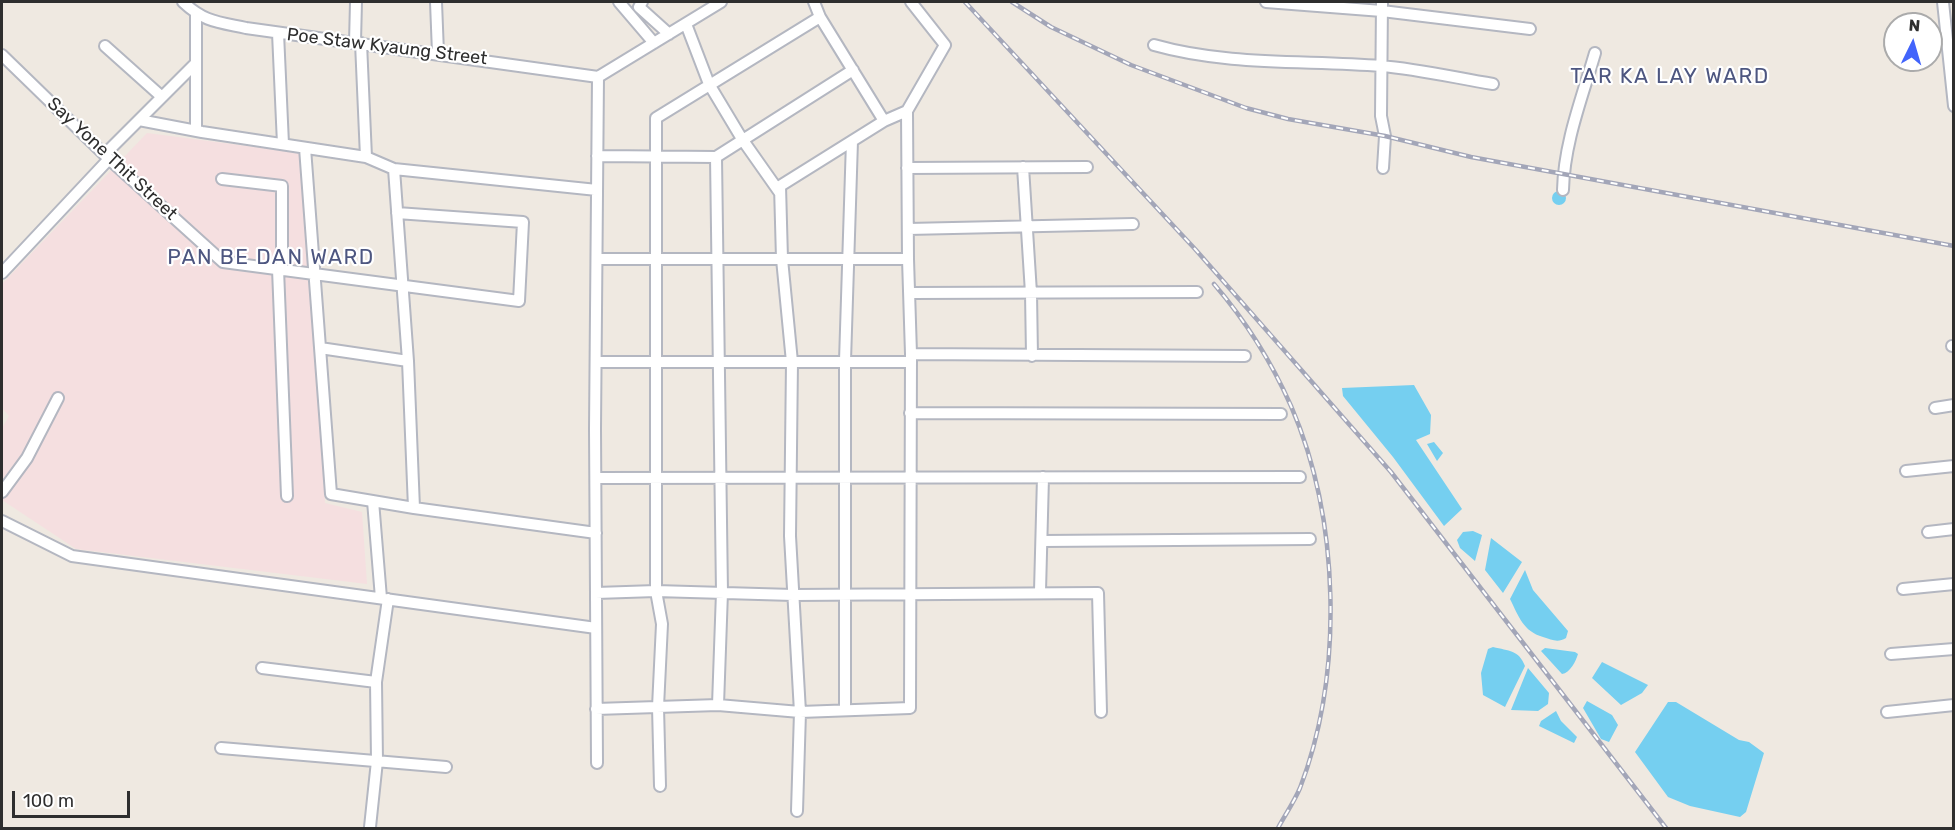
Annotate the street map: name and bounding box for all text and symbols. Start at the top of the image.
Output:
north arrow [1883,12,1943,72]
text: N [1908,16,1921,36]
street label: Poe Staw Kyaung Street [286,24,488,70]
district label: TAR KA LAY WARD [1570,64,1770,90]
street label: Say Yone Thit Street [42,93,182,225]
district label: PAN BE DAN WARD [167,245,375,271]
scale bar [15,779,134,817]
text: 100 m [23,790,74,812]

